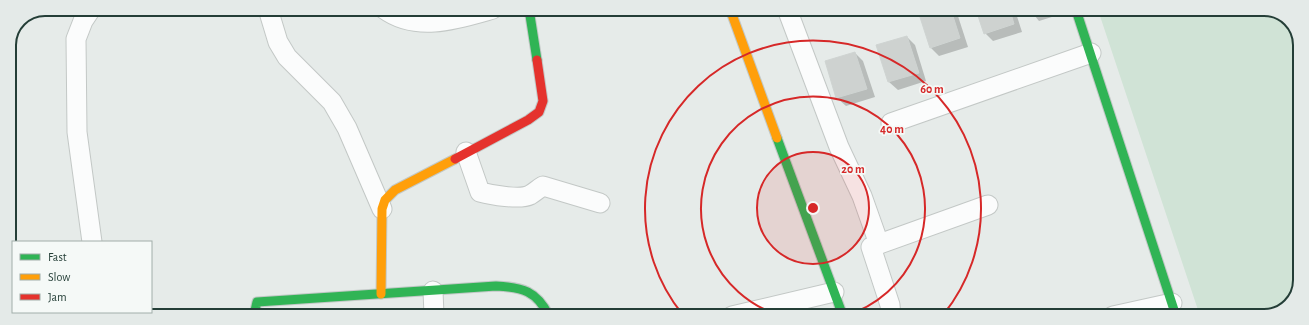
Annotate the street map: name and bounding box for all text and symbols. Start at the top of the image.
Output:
text: 60 m [920,83,944,95]
text: 40 m [880,123,904,135]
text: 20 m [841,163,865,175]
centre of rings [806,201,820,215]
legend [12,241,152,313]
text: Fast [48,251,67,263]
text: Slow [48,271,70,283]
text: Jam [48,291,67,303]

